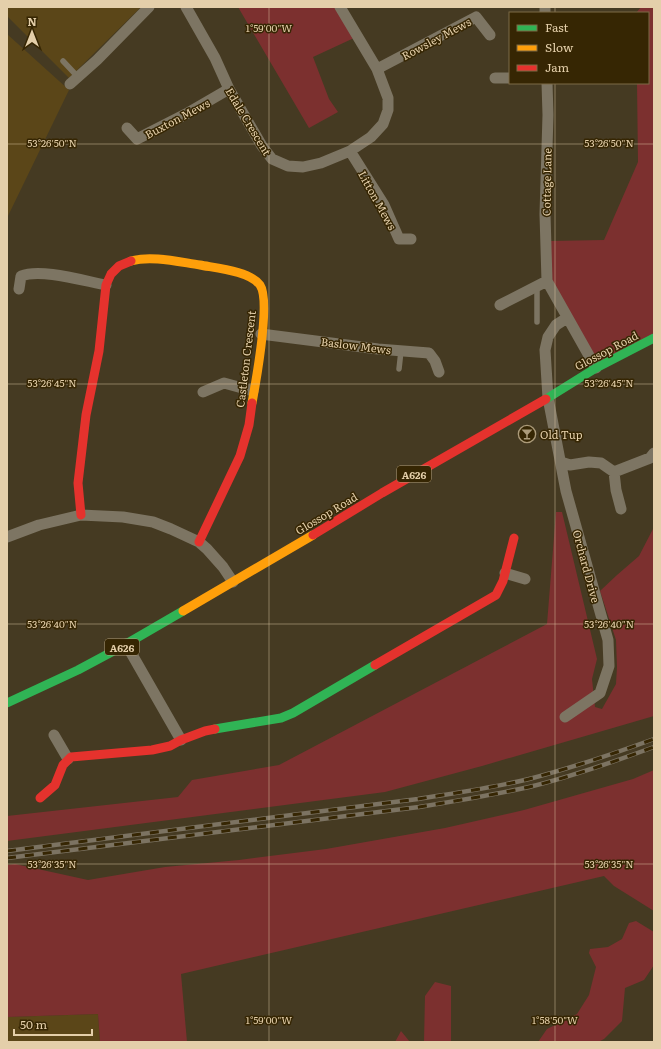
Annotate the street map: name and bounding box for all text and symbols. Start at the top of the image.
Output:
north arrow [12,12,52,52]
legend [509,12,649,84]
text: N [27,13,37,29]
street label: Rowsley Mews [398,13,474,63]
text: Fast [545,18,569,36]
text: 1°59'00"W [246,20,292,35]
text: Slow [545,38,574,56]
text: Jam [545,58,570,76]
street label: Edale Crescent [222,84,276,159]
street label: Buxton Mews [142,94,212,142]
text: 53°26'50"N [27,135,77,150]
text: 53°26'50"N [584,135,634,150]
street label: Cottage Lane [537,147,555,216]
street label: Litton Mews [355,167,401,233]
street label: Castleton Crescent [231,309,259,408]
street label: Glossop Road [571,326,641,374]
street label: Baslow Mews [320,333,392,357]
text: 53°26'45"N [27,375,77,390]
text: 53°26'45"N [584,375,634,390]
bar icon: Old Tup [517,424,537,444]
place label: Old Tup [540,426,583,442]
road number: A626 [397,466,431,482]
street label: Glossop Road [292,488,360,538]
street label: Orchard Drive [570,528,604,605]
text: 53°26'40"N [27,616,77,631]
text: 53°26'40"N [584,616,634,631]
road number: A626 [105,639,139,655]
text: 53°26'35"N [27,856,77,871]
text: 53°26'35"N [584,856,634,871]
scale bar [14,1011,92,1037]
text: 1°59'00"W [246,1012,292,1027]
text: 1°58'50"W [532,1012,578,1027]
text: 50 m [20,1015,47,1033]

